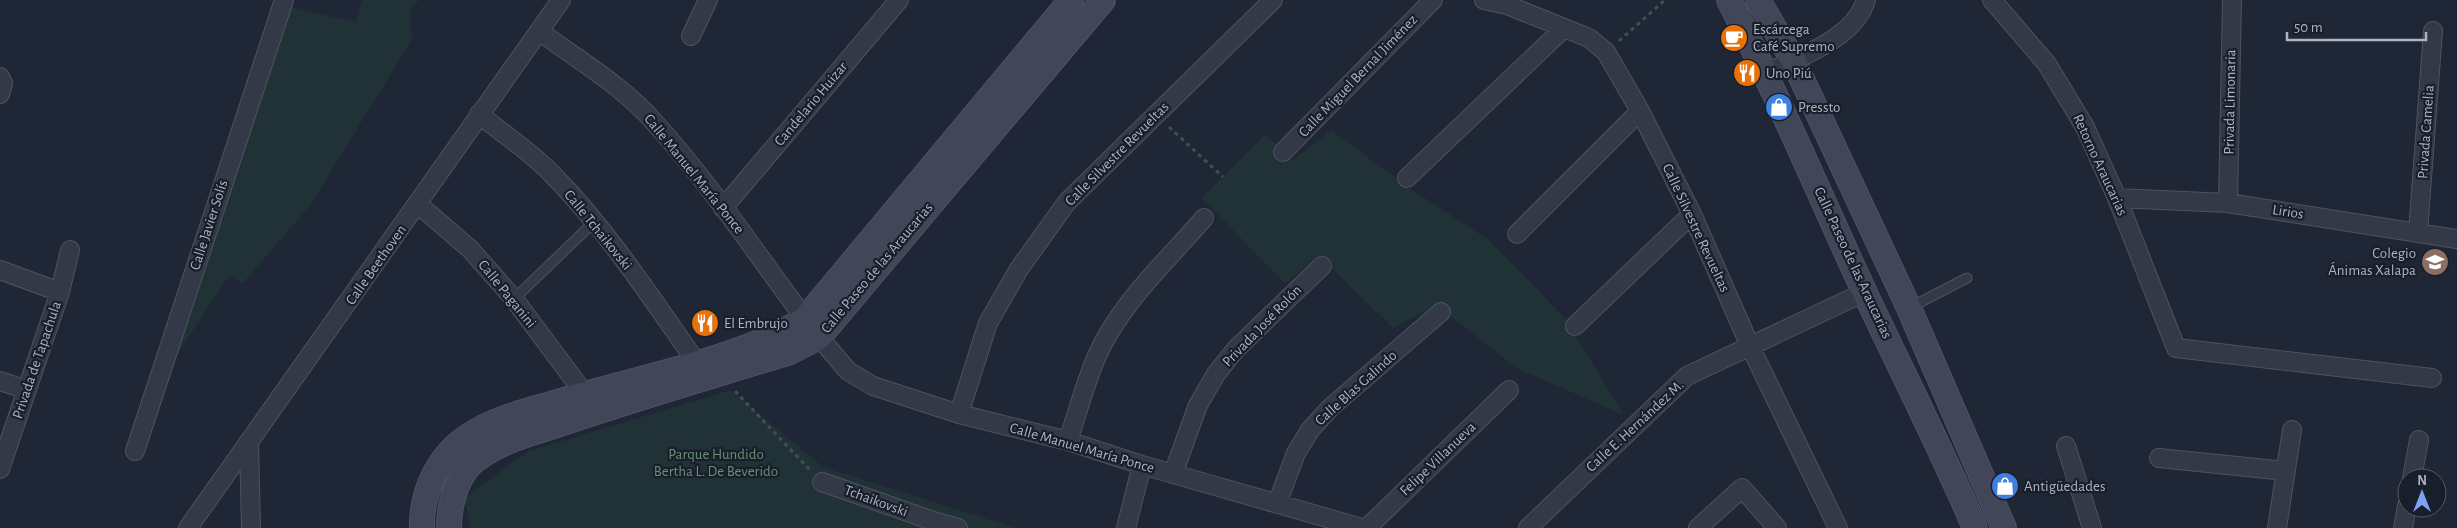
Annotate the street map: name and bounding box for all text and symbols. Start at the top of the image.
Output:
scale bar [2287,10,2426,42]
street label: Calle Miguel Bernal Jiménez [1296,12,1420,140]
text: 50 m [2294,20,2323,35]
place label: Escárcega Café Supremo [1753,22,1835,54]
cafe icon: Escárcega Café Supremo [1719,23,1749,53]
street label: Privada Limonaria [2222,49,2238,155]
restaurant icon: Uno Piú [1732,58,1762,88]
street label: Candelario Huizar [772,59,851,149]
place label: Uno Piú [1766,66,1812,81]
street label: Privada Camelia [2415,85,2437,179]
shop icon: Pressto [1764,92,1794,122]
street label: Calle Silvestre Revueltas [1062,99,1172,209]
place label: Pressto [1798,100,1840,115]
street label: Calle Manuel María Ponce [641,111,747,237]
street label: Retorno Araucarias [2070,112,2130,218]
street label: Calle Silvestre Revueltas [1660,161,1732,295]
street label: Calle Javier Solís [187,178,231,272]
street label: Calle Paseo de las Araucarias [1811,185,1895,341]
street label: Calle Tchaikovski [561,187,635,273]
street label: Calle Paseo de las Araucarias [818,200,936,336]
street label: Lirios [2271,202,2305,222]
street label: Calle Beethoven [343,222,409,308]
place label: Colegio Ánimas Xalapa [2328,246,2416,278]
school or university icon: Colegio Ánimas Xalapa [2420,247,2450,277]
street label: Calle Paganini [475,257,539,331]
street label: Privada José Rolón [1220,282,1304,370]
street label: Privada de Tapachula [10,299,64,421]
restaurant icon: El Embrujo [690,308,720,338]
place label: El Embrujo [724,316,788,331]
street label: Calle Blas Galindo [1312,348,1400,428]
street label: Calle E. Hernández M. [1583,377,1687,475]
street label: Felipe Villanueva [1397,419,1479,499]
street label: Calle Manuel María Ponce [1008,420,1156,476]
park label: Parque Hundido Bertha L. De Beverido [654,447,778,479]
north arrow [2397,468,2447,518]
shop icon: Antigüedades [1990,471,2020,501]
text: N [2417,474,2427,488]
place label: Antigüedades [2024,479,2105,494]
street label: Tchaikovski [842,483,910,519]

